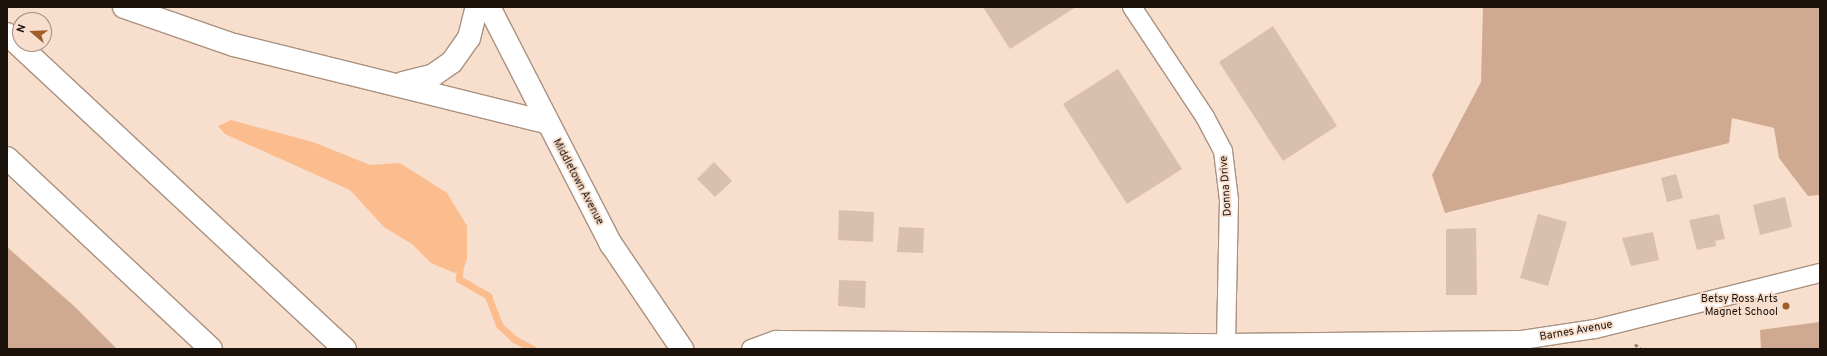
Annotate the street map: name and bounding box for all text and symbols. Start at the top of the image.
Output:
north arrow [12,12,52,52]
text: N [14,22,30,34]
street label: Middletown Avenue [550,136,606,228]
street label: Donna Drive [1217,155,1235,217]
place label: Betsy Ross Arts Magnet School [1700,293,1778,319]
marker: Betsy Ross Arts Magnet School [1781,301,1791,311]
street label: Barnes Avenue [1538,318,1614,344]

